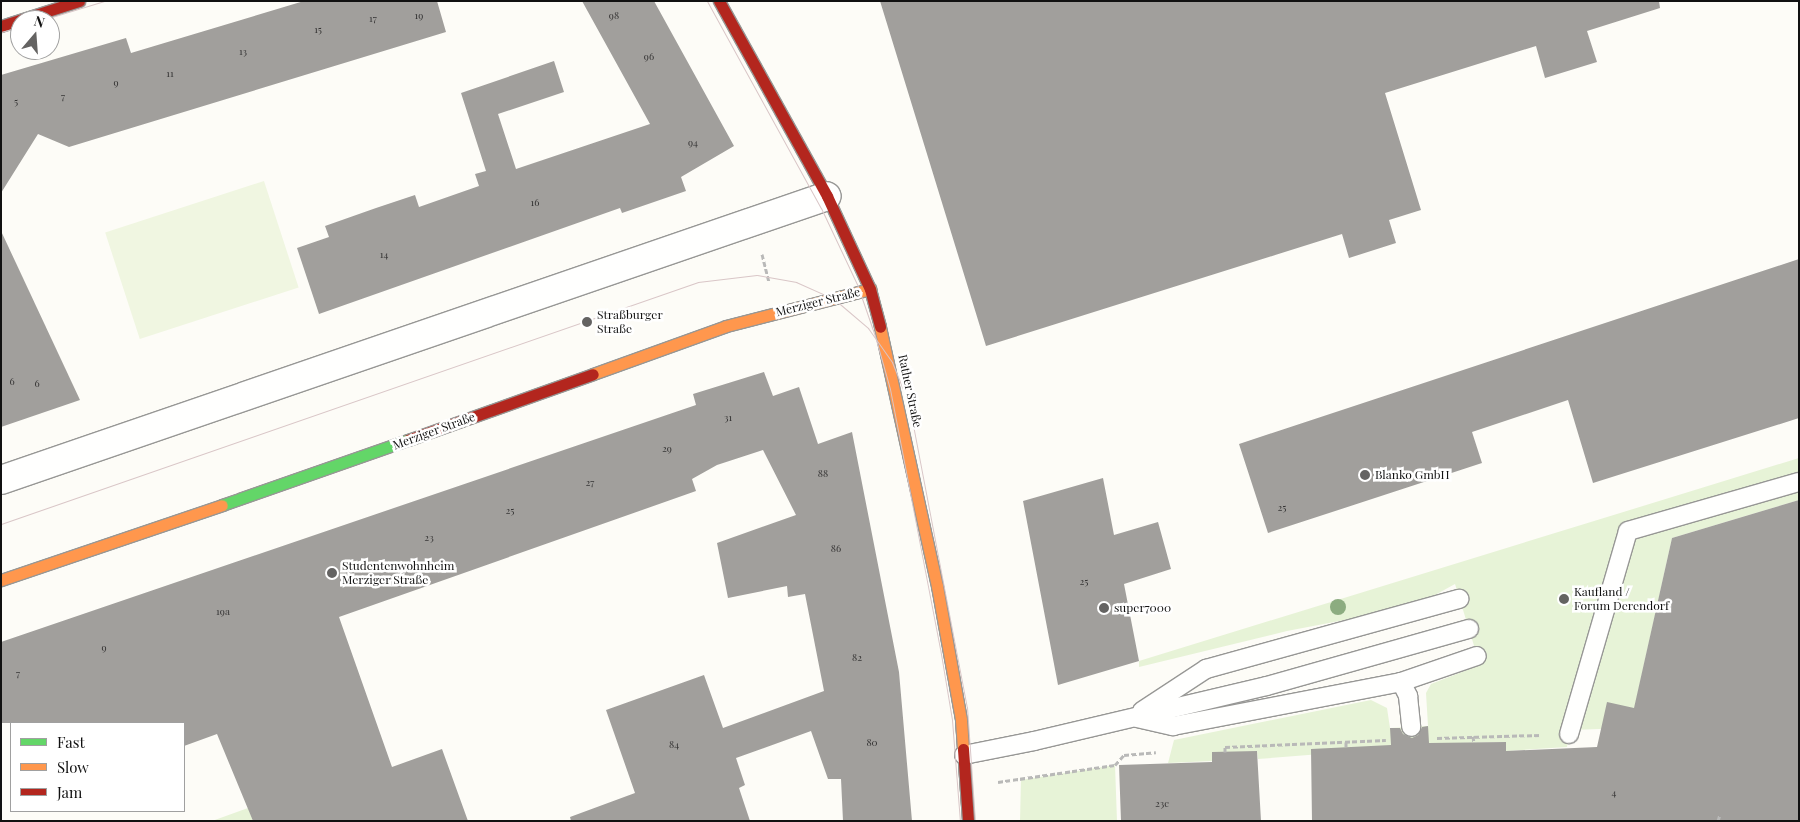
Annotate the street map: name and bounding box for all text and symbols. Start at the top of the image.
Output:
north arrow [10,10,60,60]
house number: 19 [415,10,423,22]
house number: 98 [609,10,619,22]
text: N [32,11,47,32]
house number: 17 [369,13,377,25]
house number: 15 [314,24,322,36]
house number: 13 [239,46,247,58]
house number: 96 [644,51,654,63]
house number: 11 [166,68,174,80]
house number: 9 [113,77,119,89]
house number: 7 [61,91,65,103]
house number: 5 [14,96,18,108]
house number: 94 [688,137,698,149]
house number: 16 [531,197,539,209]
house number: 14 [380,249,388,261]
street label: Merziger Straße [774,285,862,319]
place label: Straßburger Straße [597,308,663,336]
marker: Straßburger Straße [581,316,593,328]
street label: Rather Straße [895,353,925,429]
house number: 6 [9,376,15,388]
house number: 6 [34,378,40,390]
street label: Merziger Straße [391,409,477,453]
house number: 31 [724,412,732,424]
house number: 29 [662,443,672,455]
house number: 88 [818,468,828,480]
place label: Blanko GmbH [1375,468,1449,482]
marker: Blanko GmbH [1359,469,1371,481]
house number: 27 [586,477,594,489]
house number: 25 [1278,502,1286,514]
house number: 25 [506,505,514,517]
house number: 23 [424,532,434,544]
house number: 86 [831,543,841,555]
place label: Studentenwohnheim Merziger Straße [342,559,454,587]
marker: Studentenwohnheim Merziger Straße [326,567,338,579]
house number: 25 [1080,576,1088,588]
place label: Kaufland / Forum Derendorf [1574,585,1669,613]
marker: Kaufland / Forum Derendorf [1558,593,1570,605]
place label: super7000 [1114,601,1171,615]
marker: super7000 [1098,602,1110,614]
house number: 19a [216,606,230,618]
house number: 9 [101,642,107,654]
house number: 82 [852,652,862,664]
house number: 7 [16,668,20,680]
legend [10,722,185,812]
text: Fast [57,732,85,752]
house number: 80 [866,737,878,749]
house number: 84 [669,739,679,751]
text: Slow [57,757,89,777]
text: Jam [57,782,82,802]
house number: 4 [1612,787,1616,799]
house number: 23c [1155,798,1169,810]

